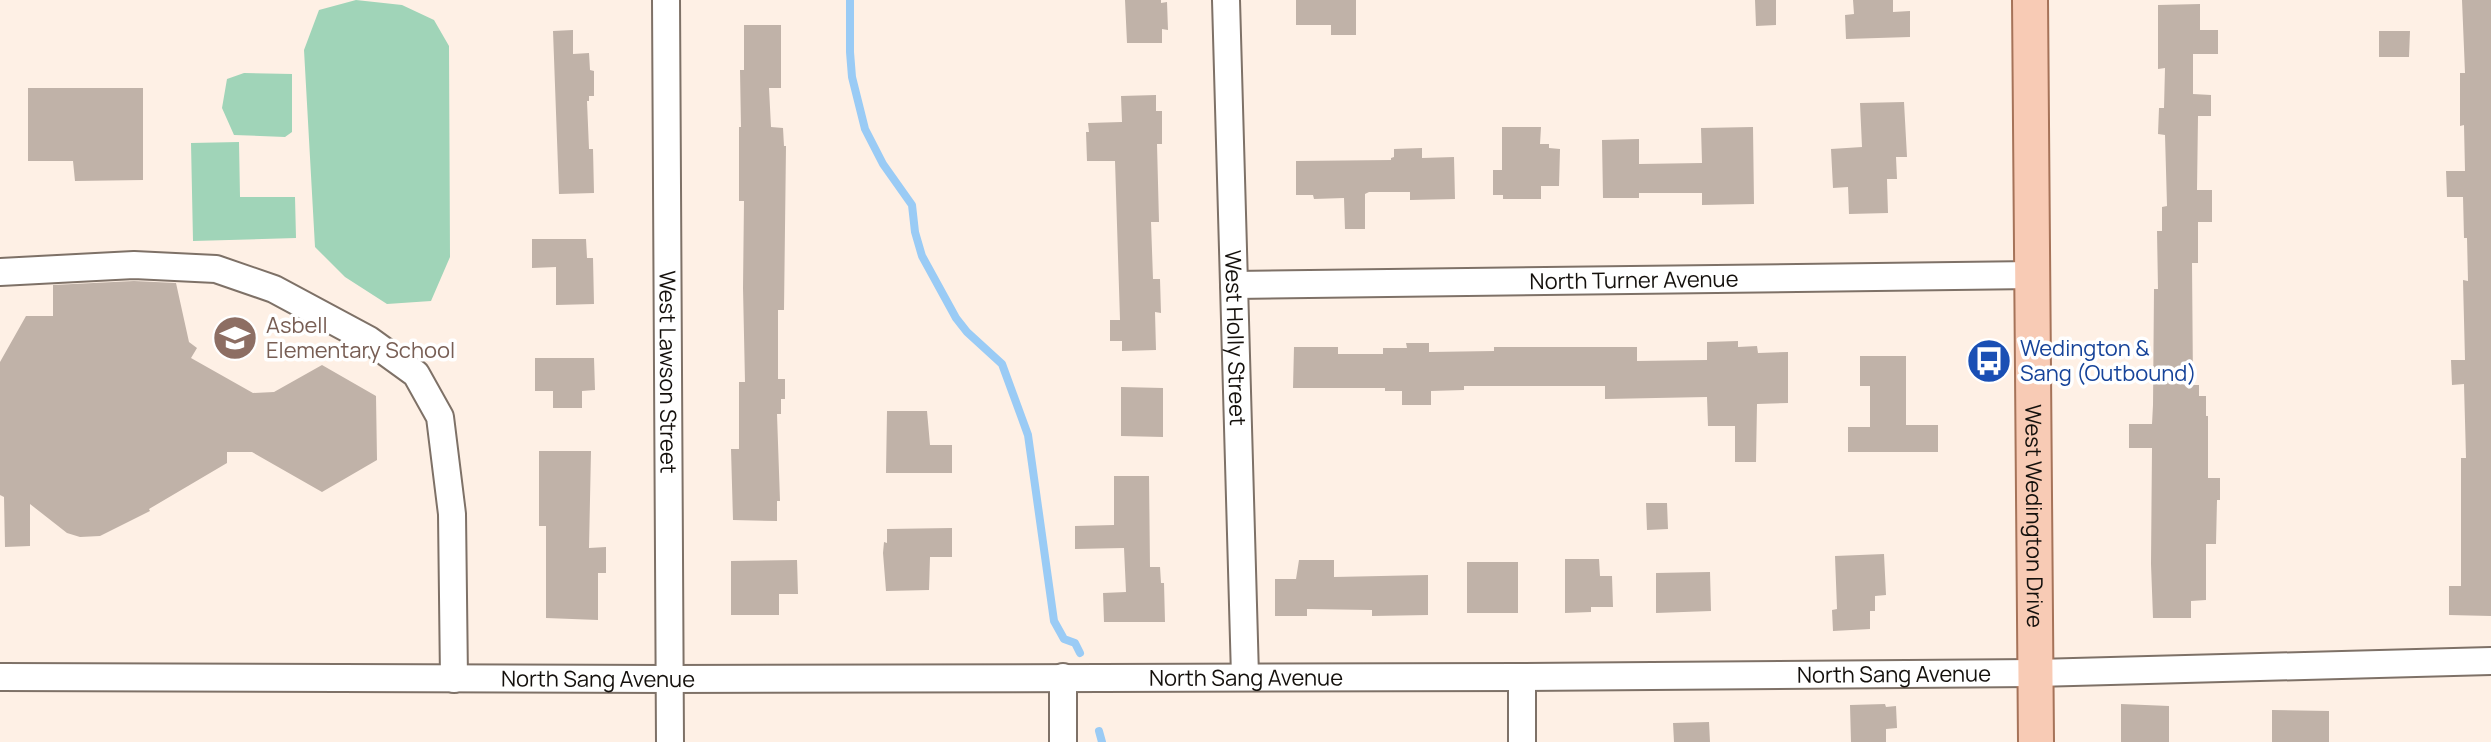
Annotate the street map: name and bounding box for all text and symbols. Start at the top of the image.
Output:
street label: West Holly Street [1218,250,1253,426]
street label: North Turner Avenue [1529,264,1739,296]
street label: West Lawson Street [652,270,684,474]
place label: Asbell Elementary School [266,310,455,365]
school or university icon: Asbell Elementary School [211,314,259,362]
place label: Wedington & Sang (Outbound) [2020,333,2197,388]
bus stop icon: Wedington & Sang (Outbound) [1965,337,2013,385]
street label: West Wedington Drive [2018,404,2050,628]
street label: North Sang Avenue [1797,658,1991,690]
street label: North Sang Avenue [1149,662,1343,693]
street label: North Sang Avenue [501,663,695,694]

